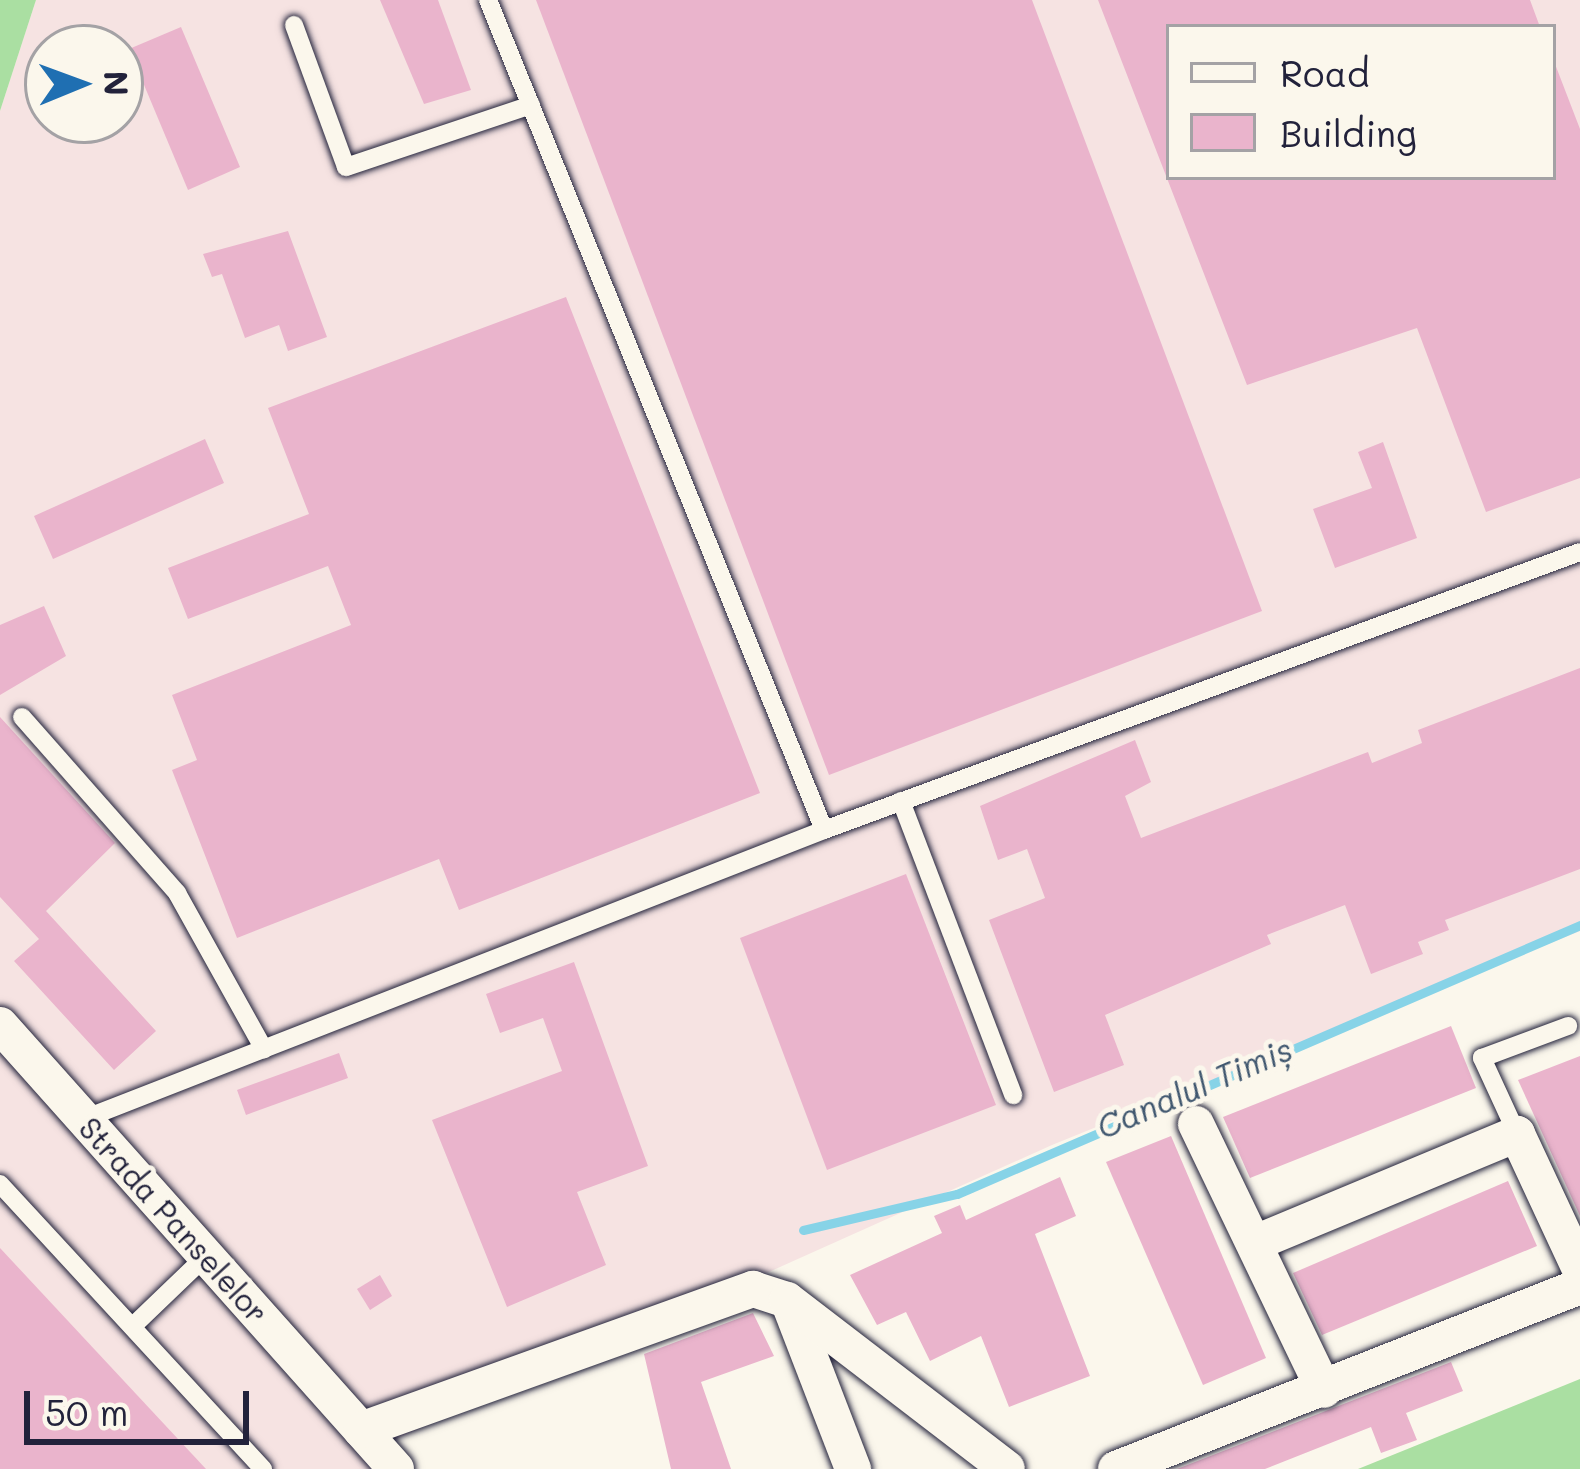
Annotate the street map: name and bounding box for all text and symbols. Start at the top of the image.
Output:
north arrow [24,24,144,144]
legend [1166,24,1556,180]
text: Road [1280,49,1370,96]
text: N [96,71,139,96]
text: Building [1280,109,1417,156]
water label: Canalul Timiș [1090,1028,1298,1146]
street label: Strada Panselelor [72,1110,276,1330]
scale bar [30,1367,255,1441]
text: 50 m [45,1388,128,1435]

